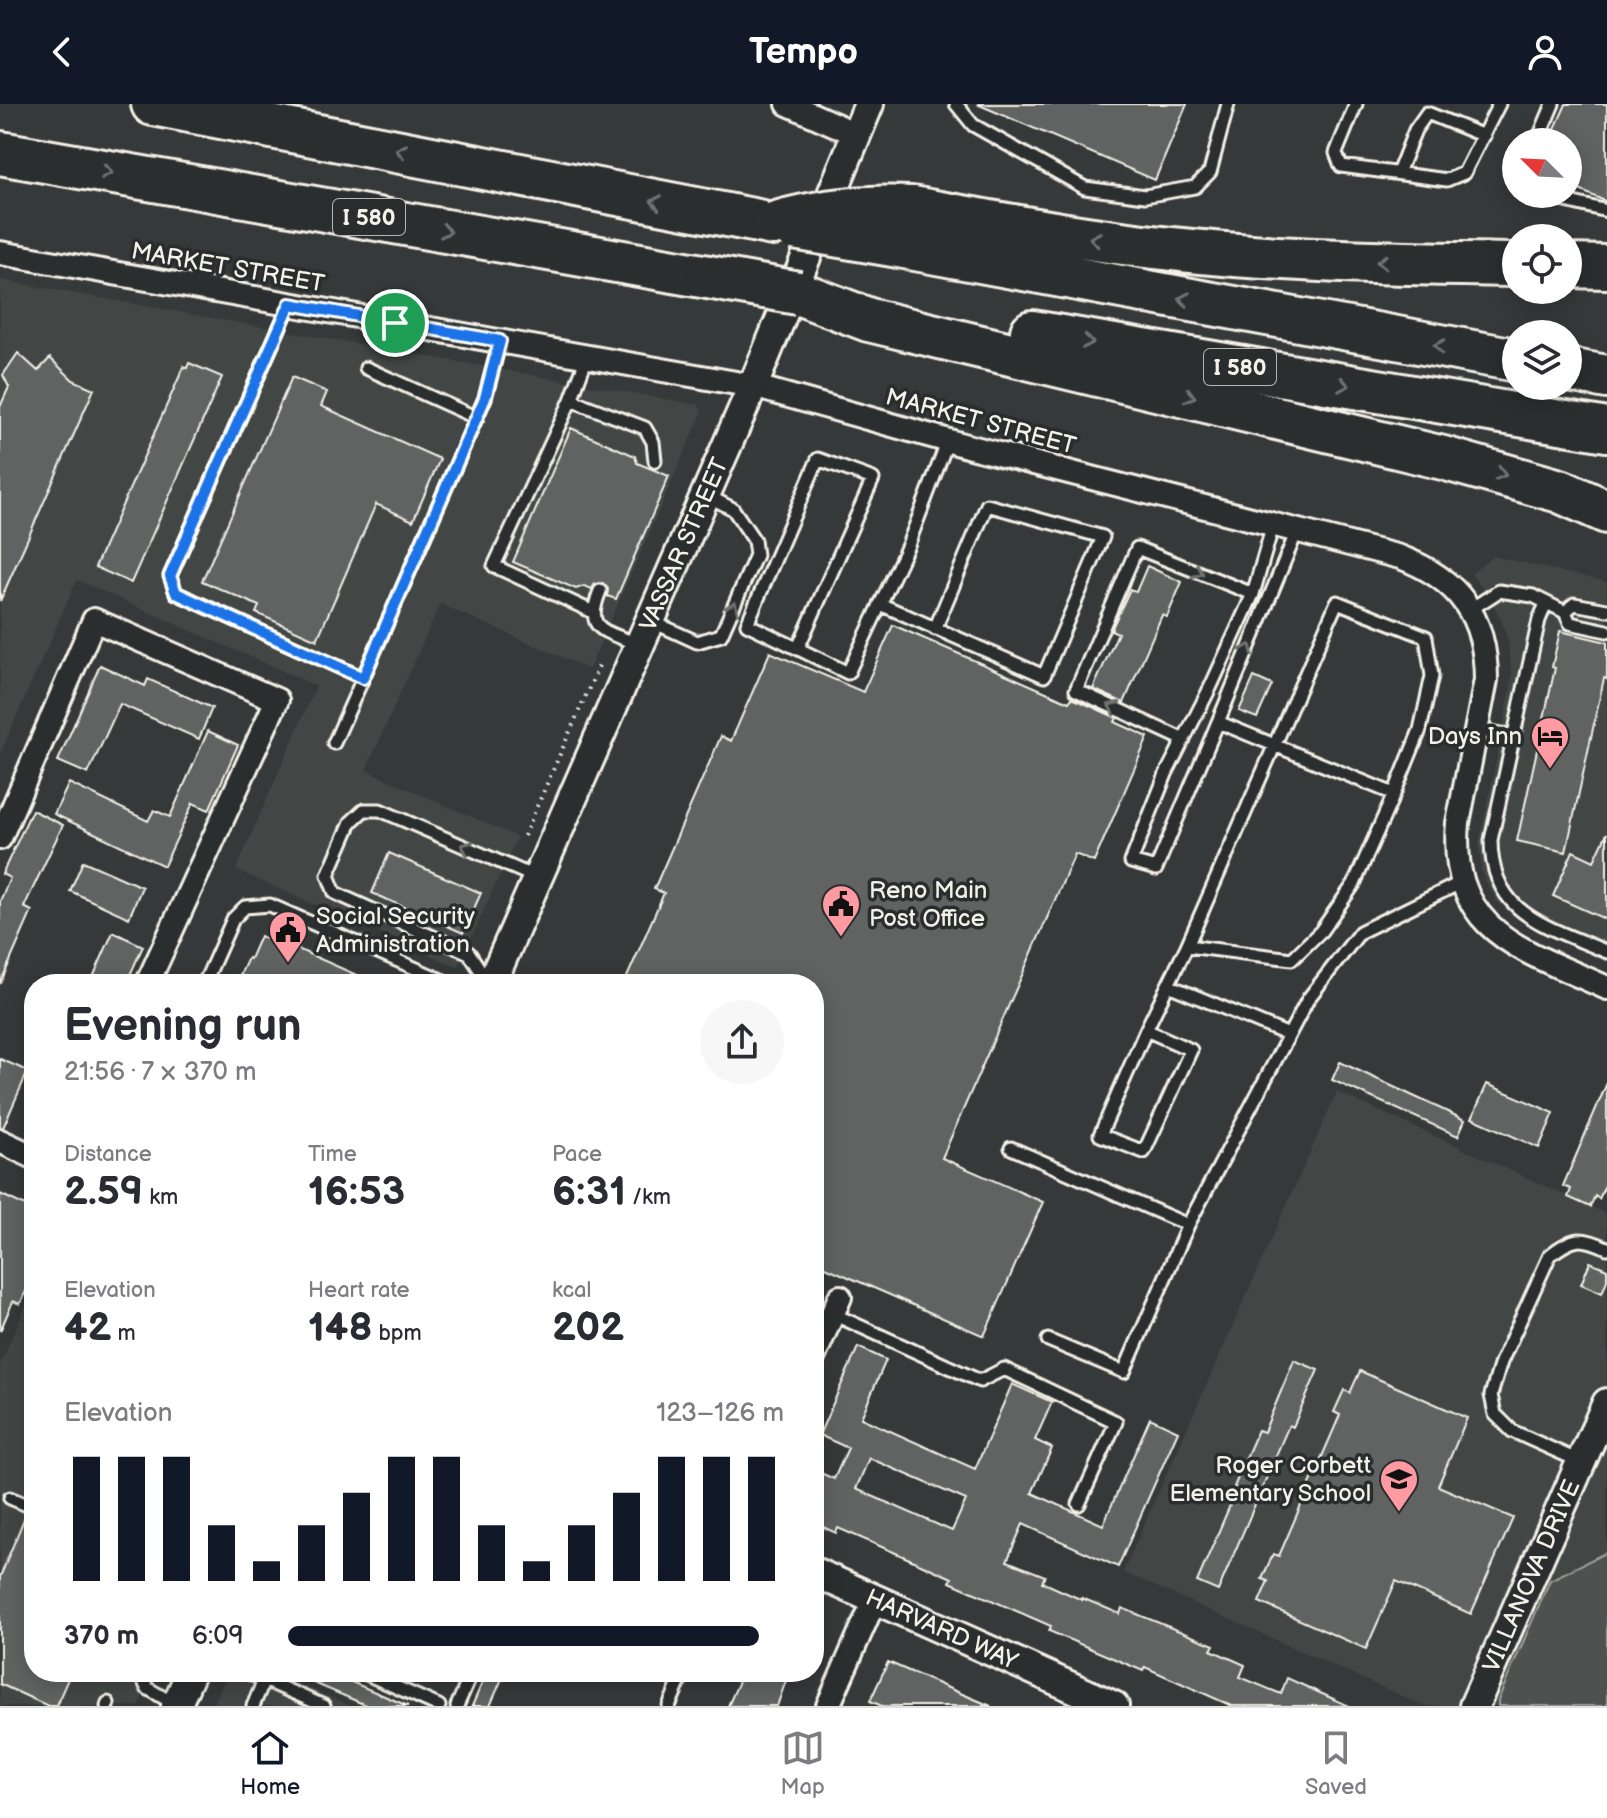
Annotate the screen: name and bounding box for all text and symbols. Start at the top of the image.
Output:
icon: back [40,30,84,74]
icon: person [1523,30,1567,74]
text: Tempo [749,31,858,74]
north arrow [1502,128,1582,208]
map controls [1502,128,1582,400]
one-way arrow [394,144,408,161]
one-way arrow [100,162,114,179]
one-way arrow [649,194,663,211]
road number: I 580 [333,199,405,235]
one-way arrow [439,221,452,238]
button: locate [1502,224,1582,304]
one-way arrow [1088,231,1102,248]
street label: MARKET STREET [129,236,327,299]
one-way arrow [1375,254,1388,271]
pin [361,289,429,357]
one-way arrow [1177,291,1190,308]
icon: arrive [373,301,417,345]
button: layers [1502,320,1582,400]
one-way arrow [1081,332,1095,349]
one-way arrow [1433,338,1446,355]
road number: I 580 [1204,349,1276,385]
one-way arrow [1338,376,1351,393]
street label: MARKET STREET [883,382,1080,461]
one-way arrow [1183,387,1197,404]
street label: VASSAR STREET [633,453,735,636]
one-way arrow [1494,465,1508,481]
one-way arrow [1190,562,1204,579]
one-way arrow [724,601,740,615]
one-way arrow [1238,643,1255,657]
one-way arrow [1106,701,1121,717]
hotel icon: Days Inn [1529,715,1571,770]
place label: Days Inn [1428,722,1522,751]
one-way arrow [460,841,474,857]
place label: Reno Main Post Office [869,876,987,933]
public building icon: Reno Main Post Office [820,883,862,938]
place label: Social Security Administration [316,902,475,959]
public building icon: Social Security Administration [267,909,309,964]
text: Evening run [64,1000,301,1053]
button: share [700,1000,784,1084]
text: 21:56 · 7 × 370 m [64,1057,256,1088]
text: Distance [64,1141,152,1168]
text: Time [308,1141,357,1168]
text: Pace [552,1141,602,1168]
text: 2.59 [64,1168,143,1216]
text: 16:53 [308,1168,405,1216]
text: 6:31 [552,1168,626,1216]
text: km [143,1184,178,1211]
text: /km [626,1184,671,1211]
text: Elevation [64,1277,156,1304]
text: Heart rate [308,1277,410,1304]
text: kcal [552,1277,591,1304]
text: 42 [64,1304,112,1352]
text: 148 [308,1304,372,1352]
text: 202 [552,1304,624,1352]
text: m [112,1320,136,1347]
text: bpm [372,1320,422,1347]
text: Elevation [64,1398,172,1429]
text: 123–126 m [656,1398,784,1429]
place label: Roger Corbett Elementary School [1170,1451,1372,1508]
school or university icon: Roger Corbett Elementary School [1378,1458,1420,1513]
street label: VILLANOVA DRIVE [1477,1475,1586,1677]
street label: HARVARD WAY [861,1583,1023,1676]
text: 370 m [64,1621,139,1652]
text: 6:09 [192,1621,243,1652]
tab: Home [240,1726,300,1801]
tab: Map [780,1726,825,1801]
tab: Saved [1305,1726,1367,1801]

